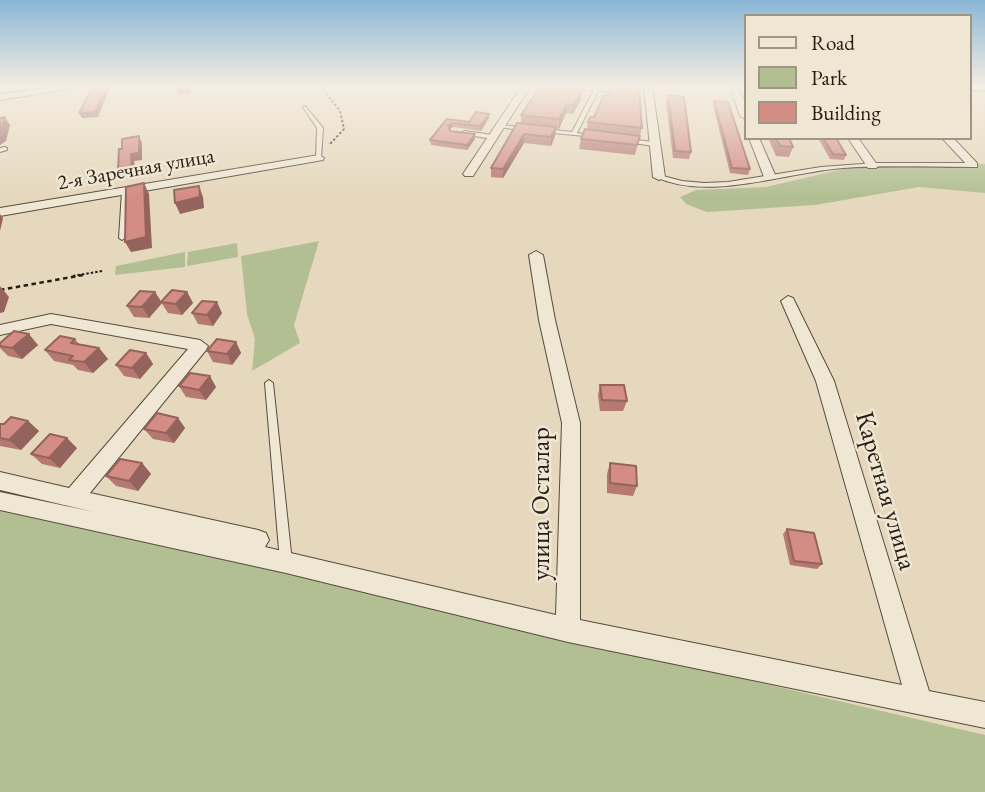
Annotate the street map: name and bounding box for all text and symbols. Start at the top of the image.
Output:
legend [744,14,971,140]
text: Road [811,29,855,56]
text: Park [811,64,847,91]
text: Building [811,99,881,126]
street label: 2-я Заречная улица [56,144,216,196]
street label: Каретная улица [847,408,923,574]
street label: улица Осталар [526,427,558,581]

